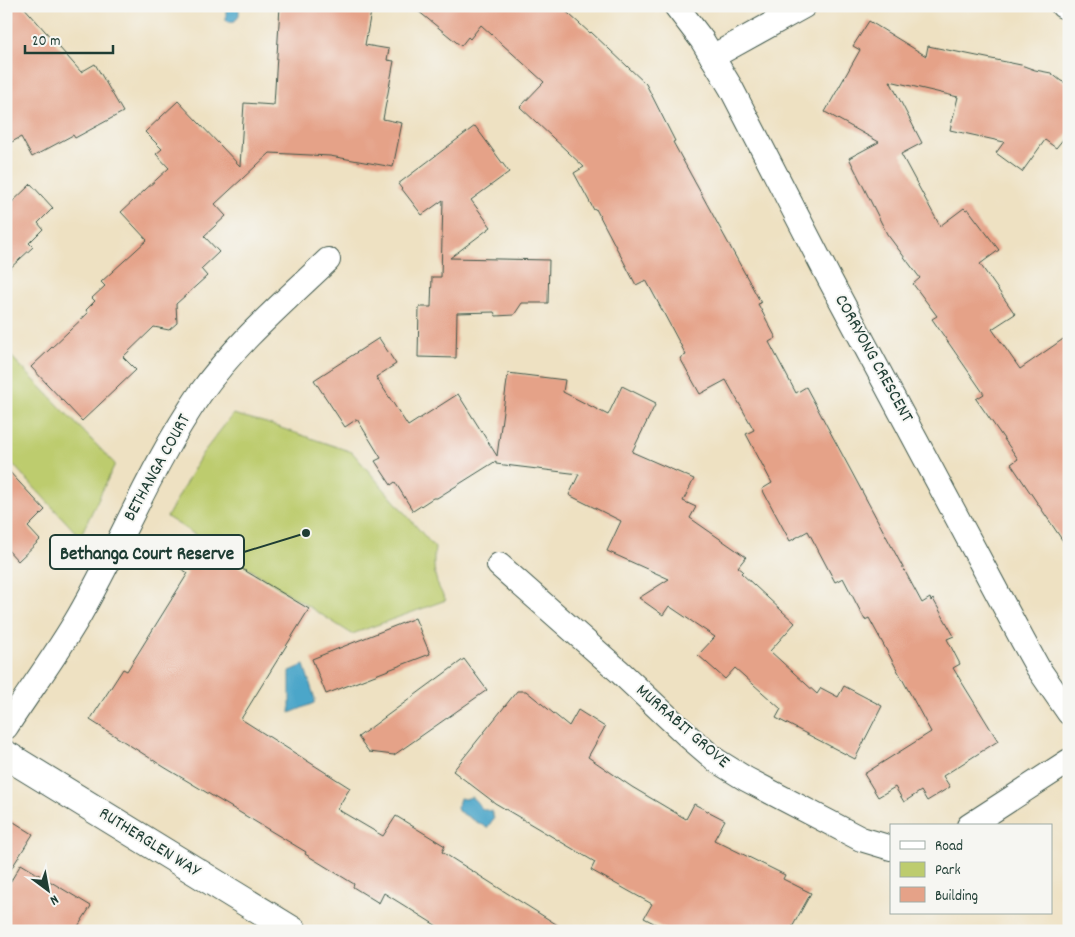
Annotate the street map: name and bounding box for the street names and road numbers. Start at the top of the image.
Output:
street label: CORRYONG CRESCENT [827,291,919,427]
street label: BETHANGA COURT [118,410,198,526]
street label: MURRABIT GROVE [630,679,734,775]
street label: RUTHERGLEN WAY [94,802,206,885]

